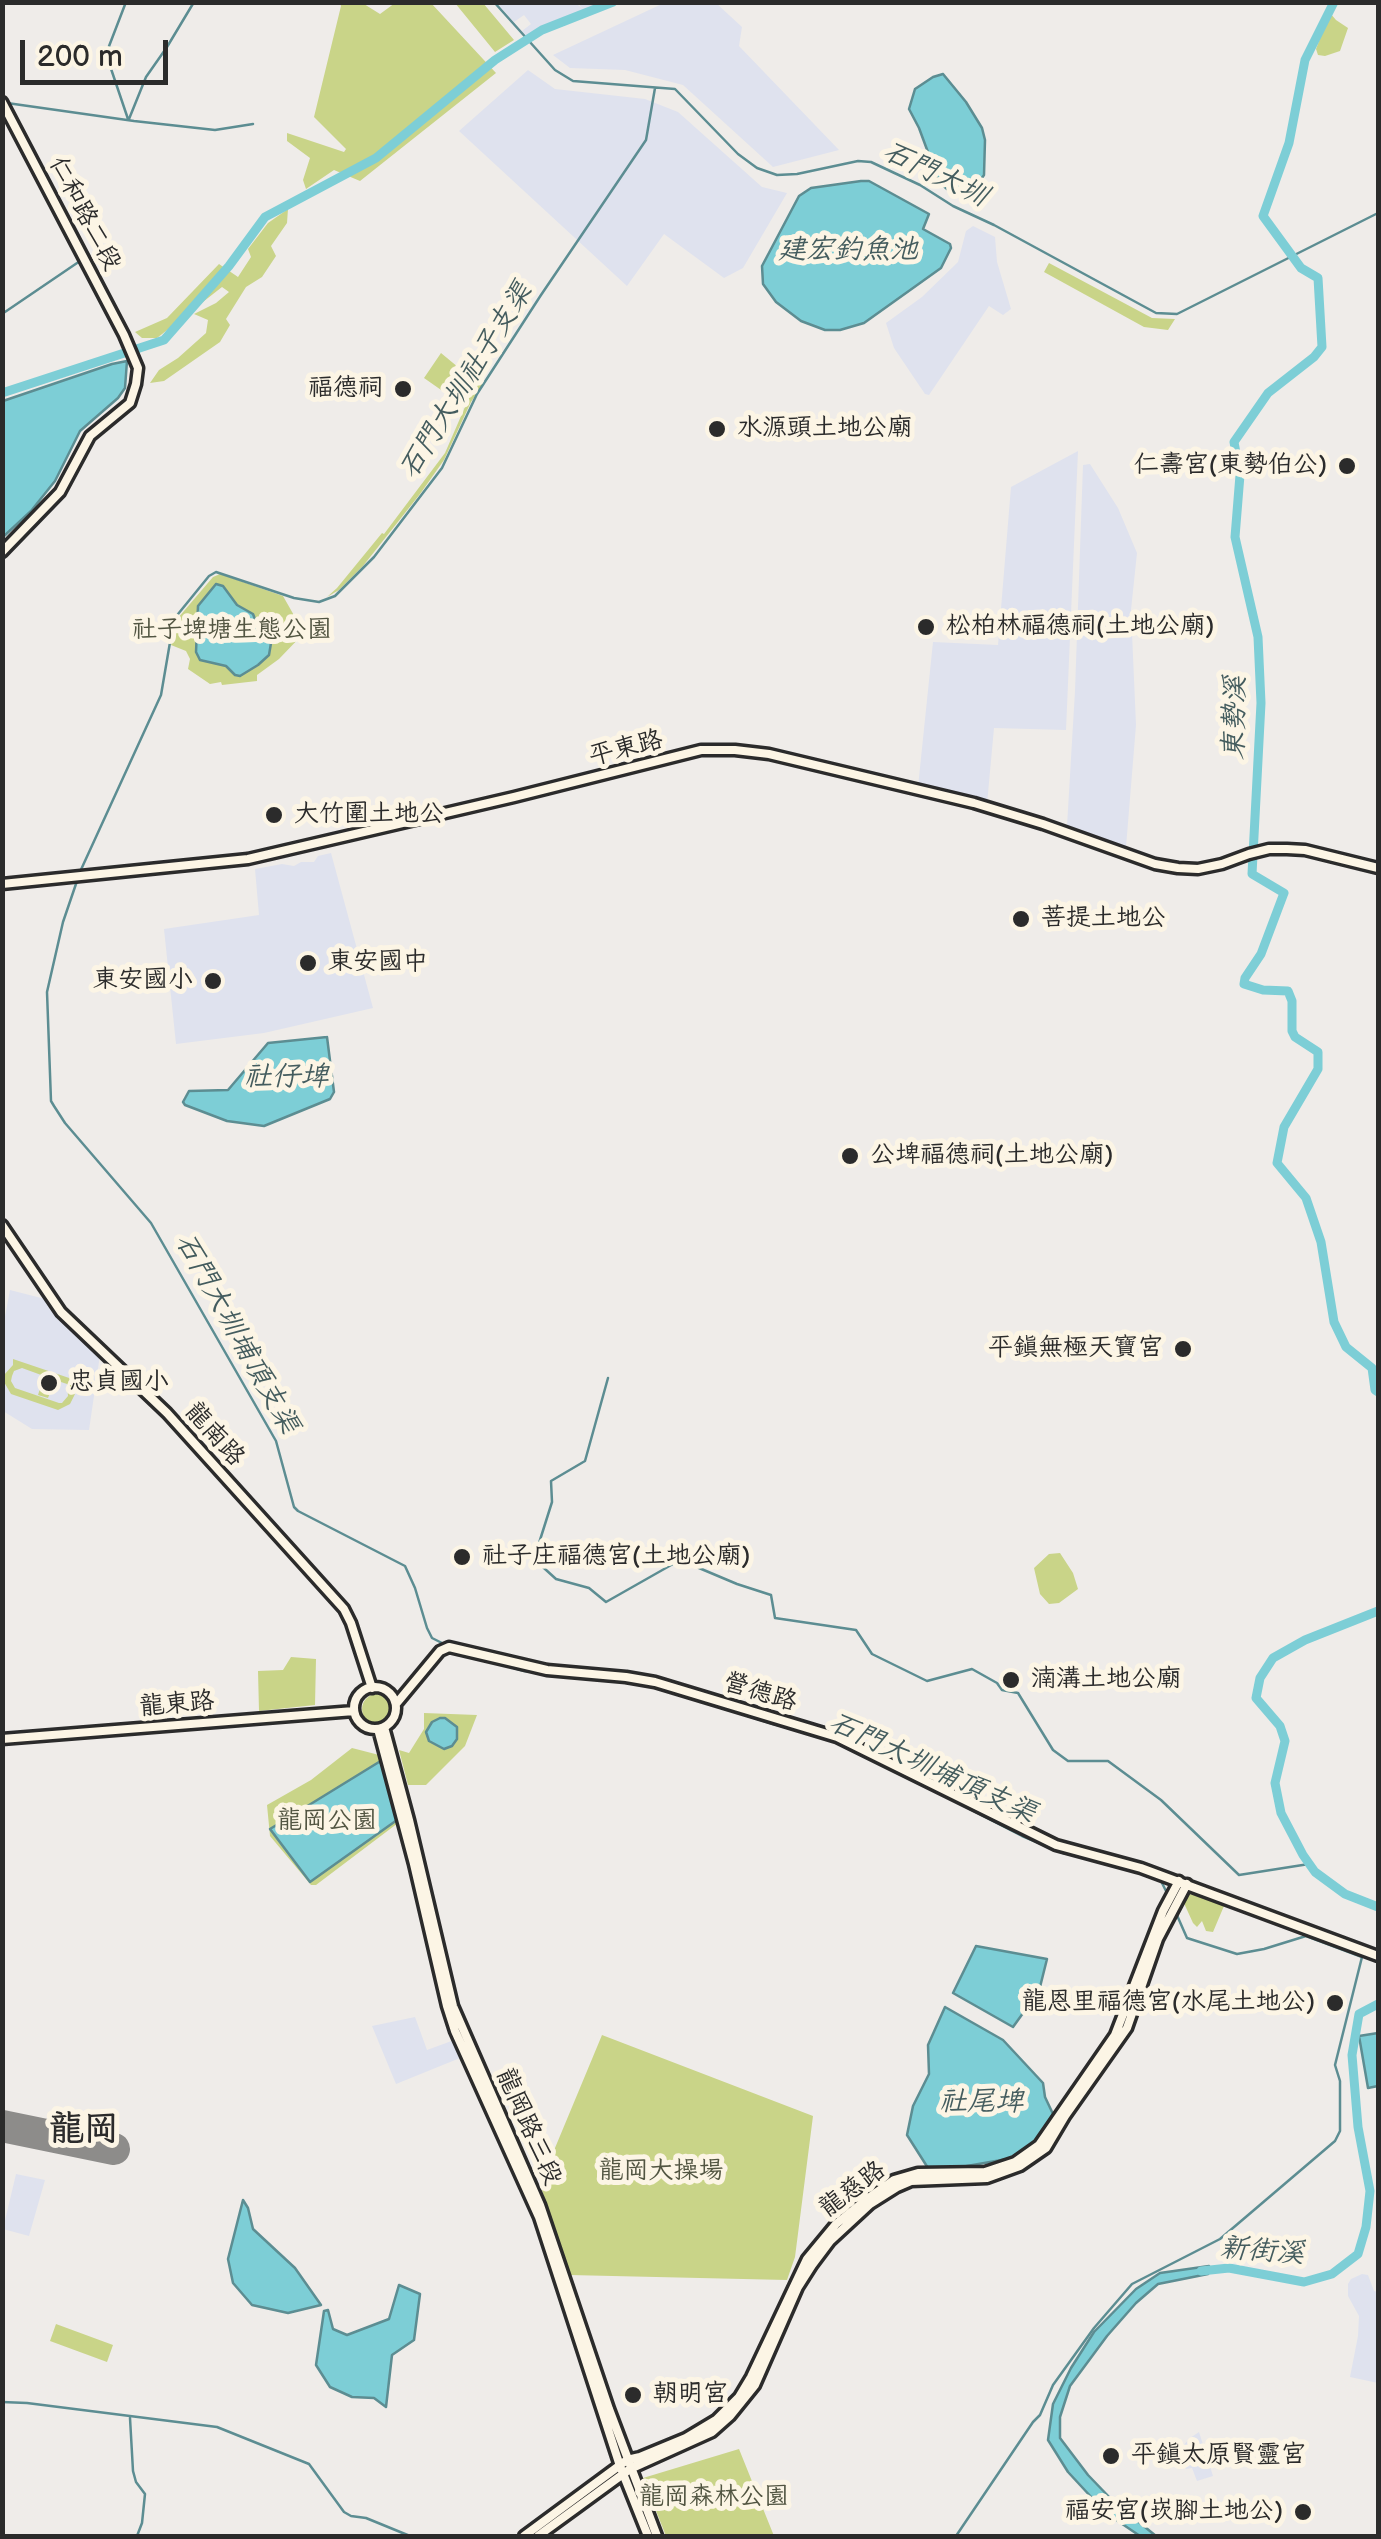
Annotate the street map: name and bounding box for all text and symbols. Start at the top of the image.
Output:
scale bar [25,20,172,82]
text: 200 m [37,39,123,75]
water label: 石門大圳 [877,135,993,215]
street label: 仁和路二段 [41,152,127,276]
water label: 建宏釣魚池 [778,234,918,268]
water label: 石門大圳社子支渠 [393,277,541,485]
place label: 福德祠 [308,374,383,404]
marker: 福德祠 [392,378,414,400]
place label: 水源頭土地公廟 [737,414,912,444]
marker: 水源頭土地公廟 [706,418,728,440]
place label: 仁壽宮(東勢伯公) [1134,451,1327,481]
marker: 仁壽宮(東勢伯公) [1336,455,1358,477]
place label: 松柏林福德祠(土地公廟) [946,612,1214,642]
park label: 社子埤塘生態公園 [132,616,332,646]
marker: 松柏林福德祠(土地公廟) [915,616,937,638]
water label: 東勢溪 [1218,676,1254,760]
street label: 平東路 [586,725,666,773]
place label: 大竹圍土地公 [294,800,444,830]
marker: 大竹圍土地公 [263,804,285,826]
place label: 菩提土地公 [1041,904,1166,934]
marker: 菩提土地公 [1010,908,1032,930]
place label: 東安國中 [328,948,428,978]
marker: 東安國中 [297,952,319,974]
place label: 東安國小 [93,966,193,996]
marker: 東安國小 [202,970,224,992]
water label: 社仔埤 [244,1061,328,1095]
place label: 公埤福德祠(土地公廟) [870,1141,1113,1171]
marker: 公埤福德祠(土地公廟) [839,1145,861,1167]
water label: 石門大圳埔頂支渠 [167,1228,305,1440]
place label: 平鎮無極天寶宮 [988,1334,1163,1364]
marker: 平鎮無極天寶宮 [1172,1338,1194,1360]
place label: 忠貞國小 [69,1368,169,1398]
marker: 忠貞國小 [38,1372,60,1394]
street label: 龍南路 [178,1397,250,1473]
place label: 社子庄福德宮(土地公廟) [482,1542,750,1572]
marker: 社子庄福德宮(土地公廟) [451,1546,473,1568]
place label: 湳溝土地公廟 [1031,1665,1181,1695]
street label: 營德路 [720,1668,800,1718]
marker: 湳溝土地公廟 [1000,1669,1022,1691]
street label: 龍東路 [138,1687,216,1723]
water label: 石門大圳埔頂支渠 [823,1706,1041,1832]
park label: 龍岡公園 [277,1807,377,1837]
place label: 龍恩里福德宮(水尾土地公) [1022,1988,1315,2018]
marker: 龍恩里福德宮(水尾土地公) [1324,1992,1346,2014]
street label: 龍岡路三段 [489,2064,567,2190]
water label: 社尾埤 [939,2086,1023,2120]
district label: 龍岡 [49,2110,119,2152]
street label: 龍慈路 [814,2155,892,2225]
park label: 龍岡大操場 [599,2157,723,2187]
water label: 新街溪 [1219,2232,1305,2272]
place label: 朝明宮 [653,2380,728,2410]
marker: 朝明宮 [622,2384,644,2406]
place label: 平鎮太原賢靈宮 [1131,2441,1306,2471]
marker: 平鎮太原賢靈宮 [1100,2445,1122,2467]
park label: 龍岡森林公園 [639,2483,789,2513]
place label: 福安宮(崁腳土地公) [1065,2497,1283,2527]
marker: 福安宮(崁腳土地公) [1292,2501,1314,2523]

